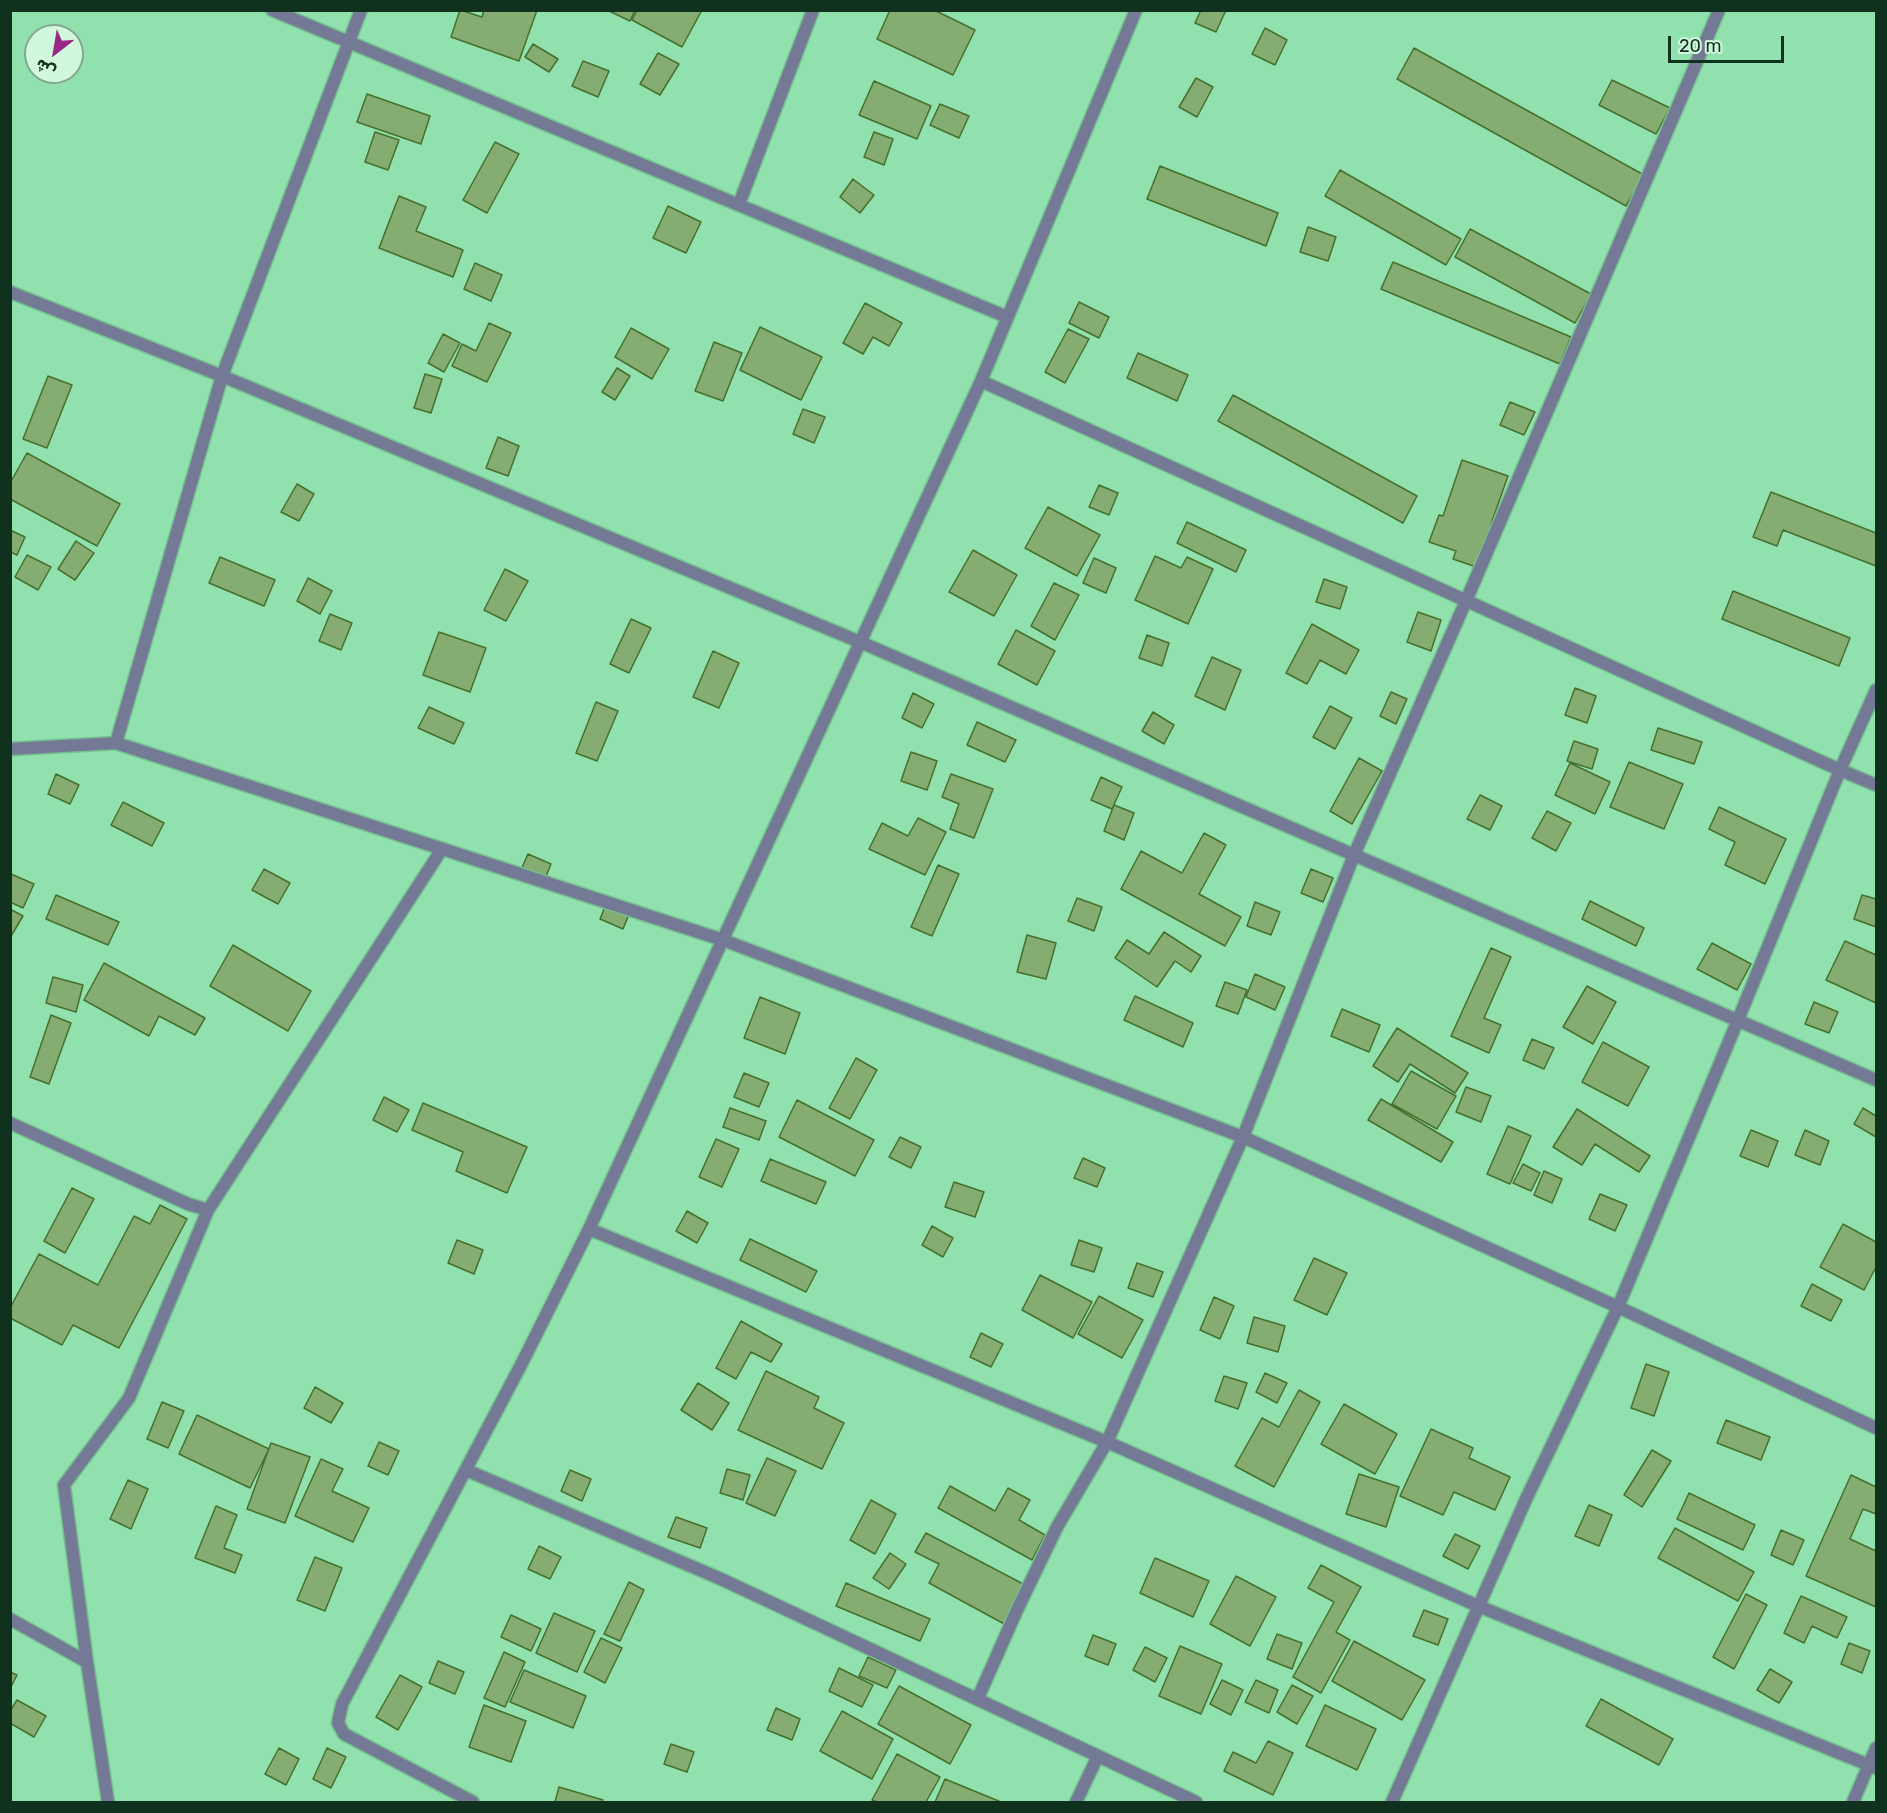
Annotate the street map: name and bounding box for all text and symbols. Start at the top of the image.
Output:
north arrow [24,24,84,84]
scale bar [1671,24,1786,62]
text: 20 m [1679,35,1721,57]
text: ش [32,55,59,82]

